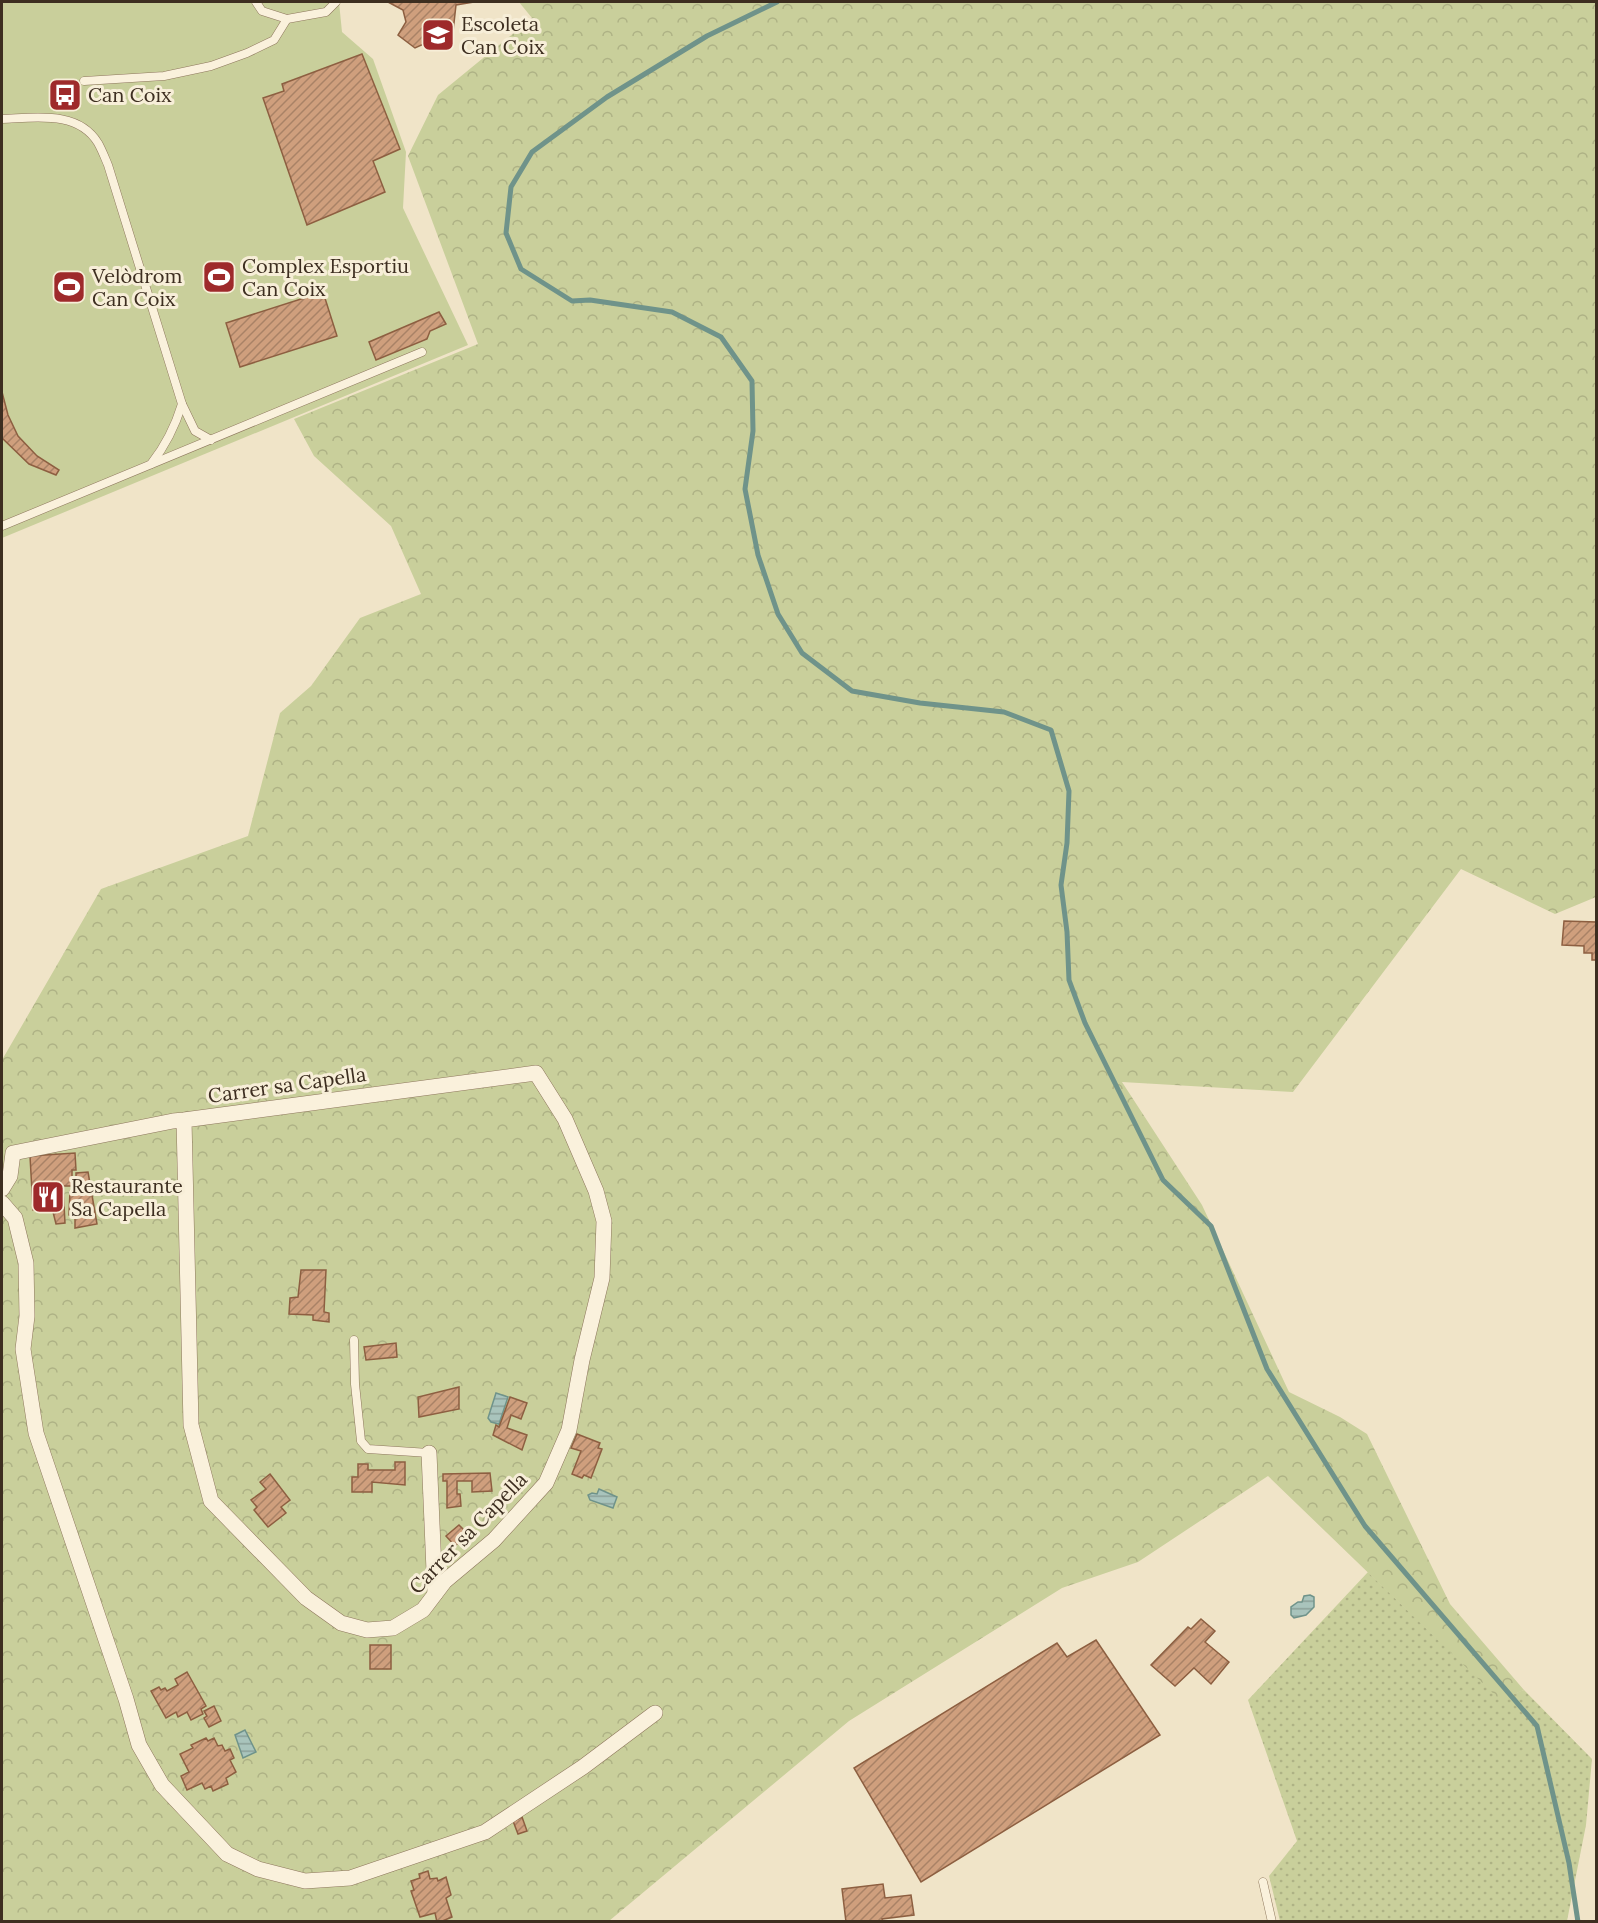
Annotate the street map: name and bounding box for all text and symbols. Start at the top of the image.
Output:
place label: Escoleta Can Coix [461,11,545,59]
school or university icon: Escoleta Can Coix [420,17,456,53]
bus stop icon: Can Coix [47,77,83,113]
place label: Can Coix [88,82,172,107]
place label: Complex Esportiu Can Coix [242,253,409,301]
sports icon: Complex Esportiu Can Coix [201,259,237,295]
place label: Velòdrom Can Coix [91,263,182,311]
sports icon: Velòdrom Can Coix [51,269,87,305]
street label: Carrer sa Capella [206,1061,368,1108]
place label: Restaurante Sa Capella [71,1173,183,1221]
restaurant icon: Restaurante Sa Capella [30,1179,66,1215]
street label: Carrer sa Capella [403,1467,532,1599]

